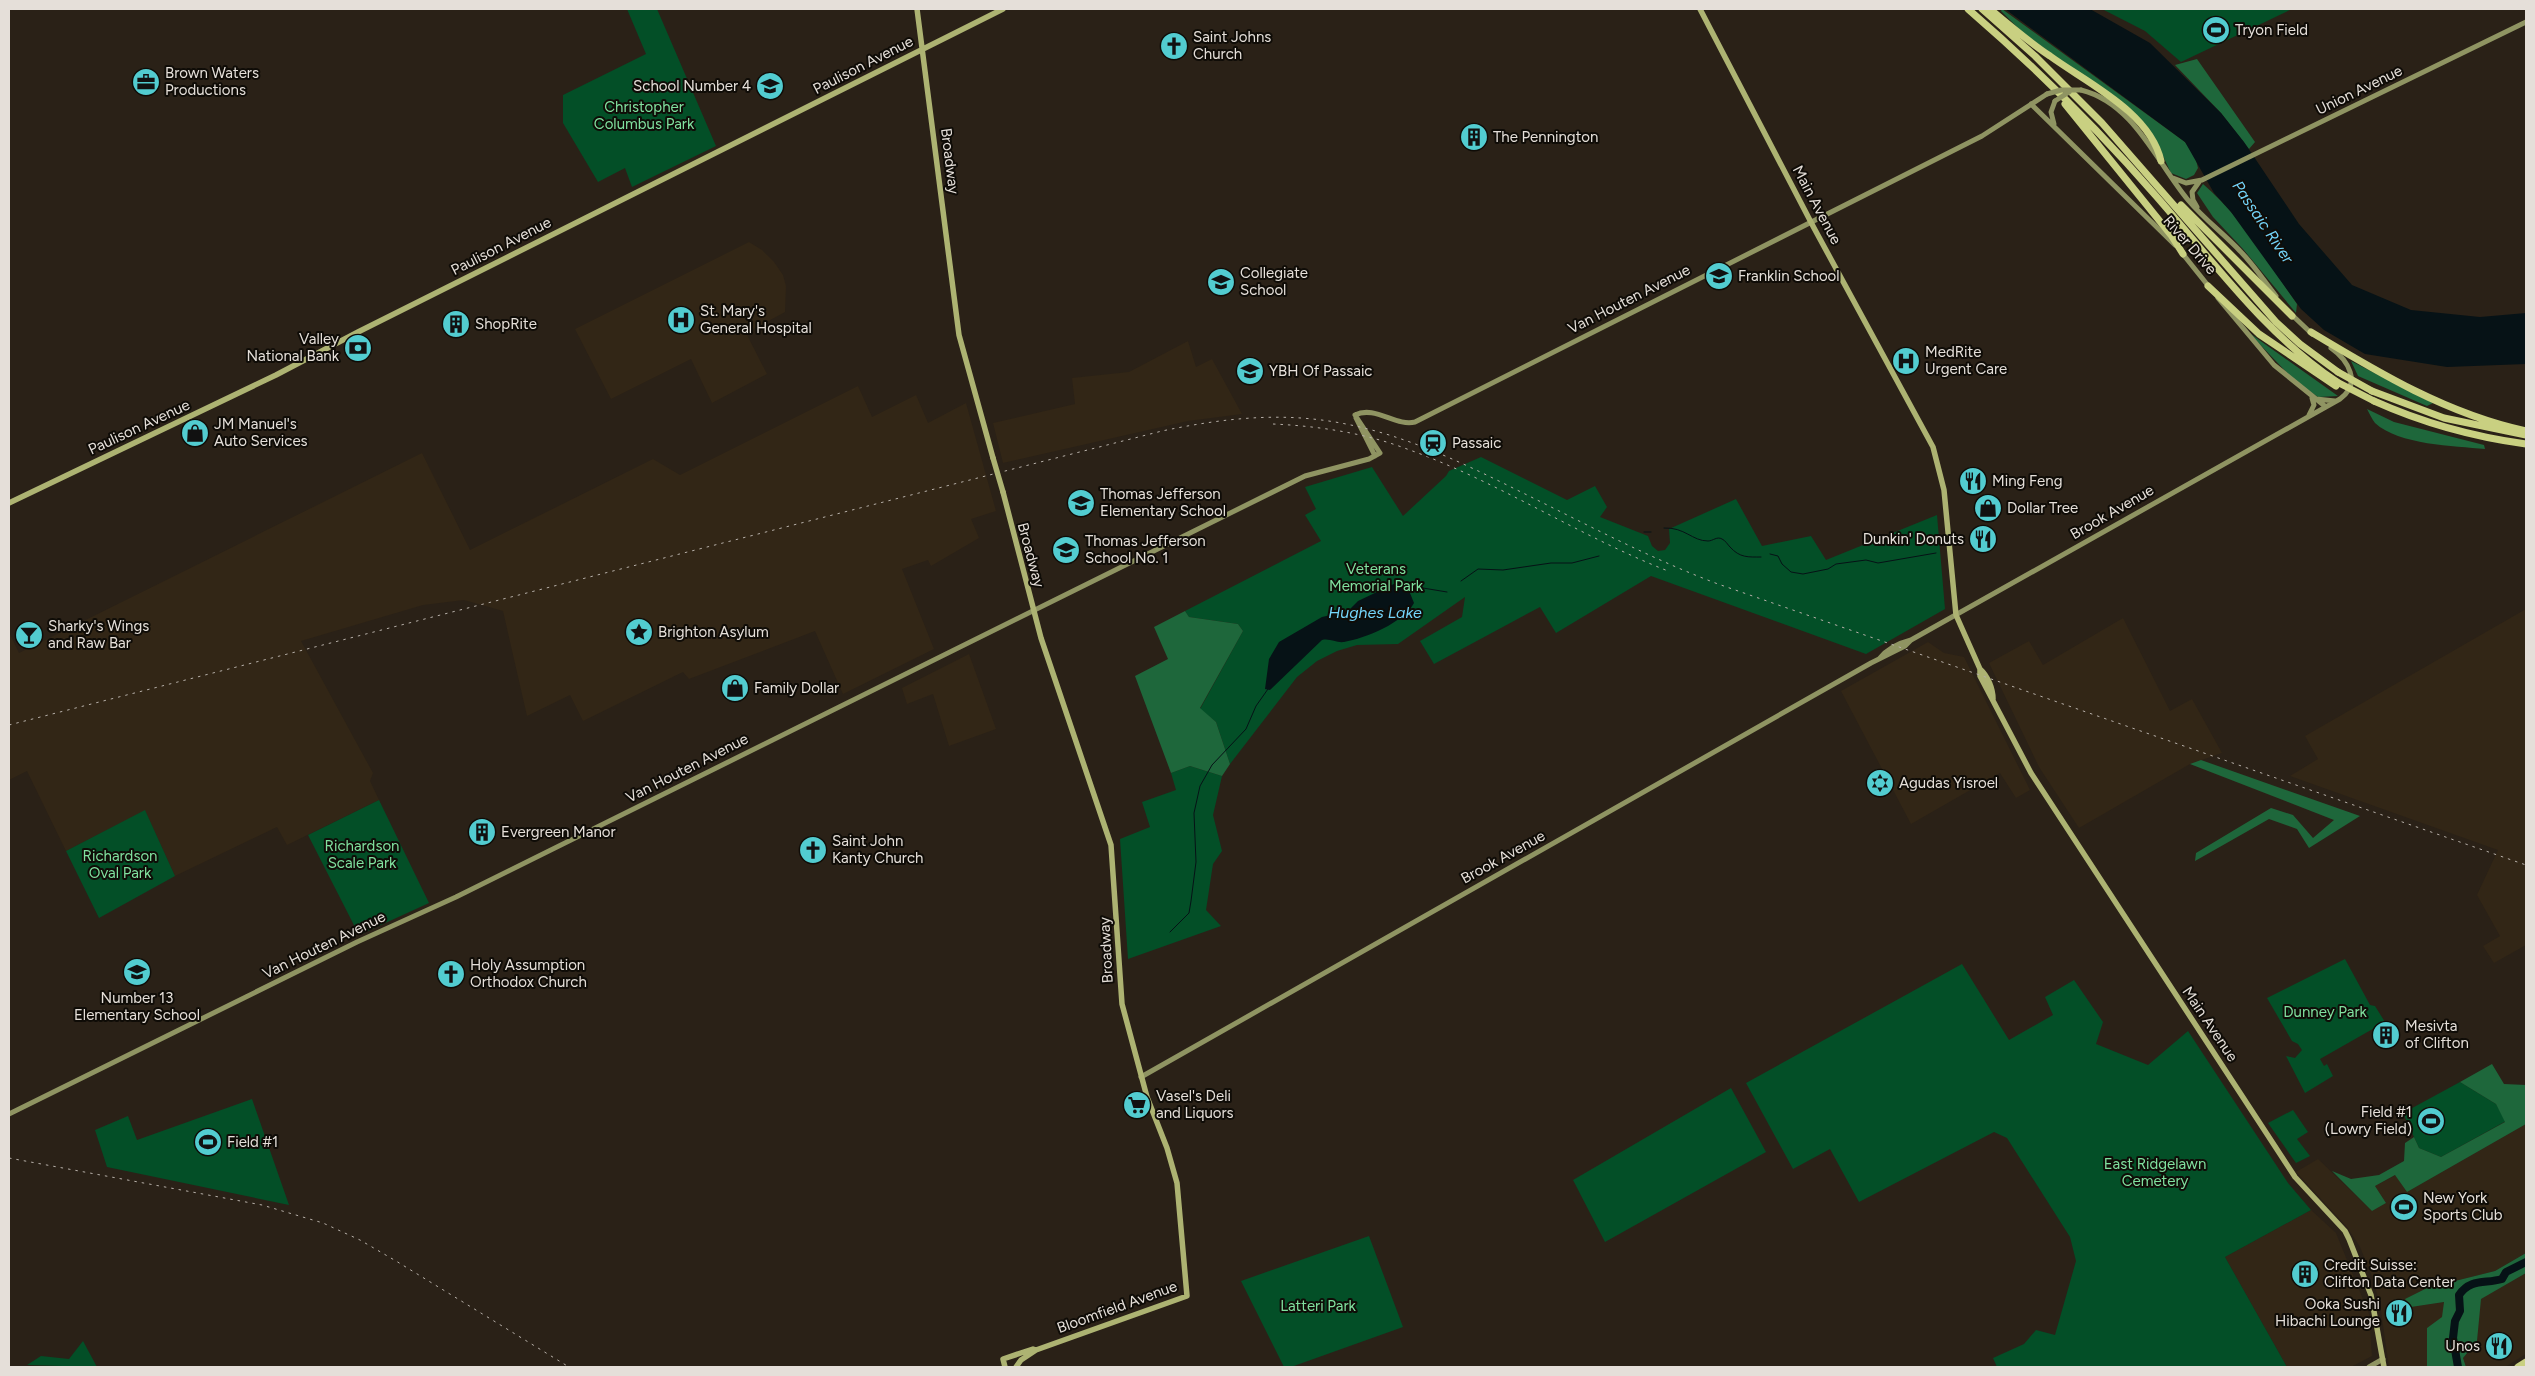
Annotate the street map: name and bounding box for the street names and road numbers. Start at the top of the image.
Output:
street label: Paulison Avenue [810,32,916,98]
street label: Union Avenue [2313,61,2405,119]
street label: Broadway [937,127,963,195]
street label: Main Avenue [1789,163,1845,247]
street label: River Drive [2160,212,2220,278]
street label: Paulison Avenue [448,213,554,279]
street label: Van Houten Avenue [1565,260,1693,338]
street label: Paulison Avenue [85,396,193,458]
street label: Brook Avenue [2067,481,2157,543]
street label: Broadway [1014,521,1048,589]
street label: Van Houten Avenue [623,729,751,807]
street label: Brook Avenue [1458,827,1548,887]
street label: Van Houten Avenue [260,907,388,983]
street label: Broadway [1095,916,1117,984]
street label: Main Avenue [2178,983,2242,1065]
street label: Bloomfield Avenue [1055,1277,1179,1337]

